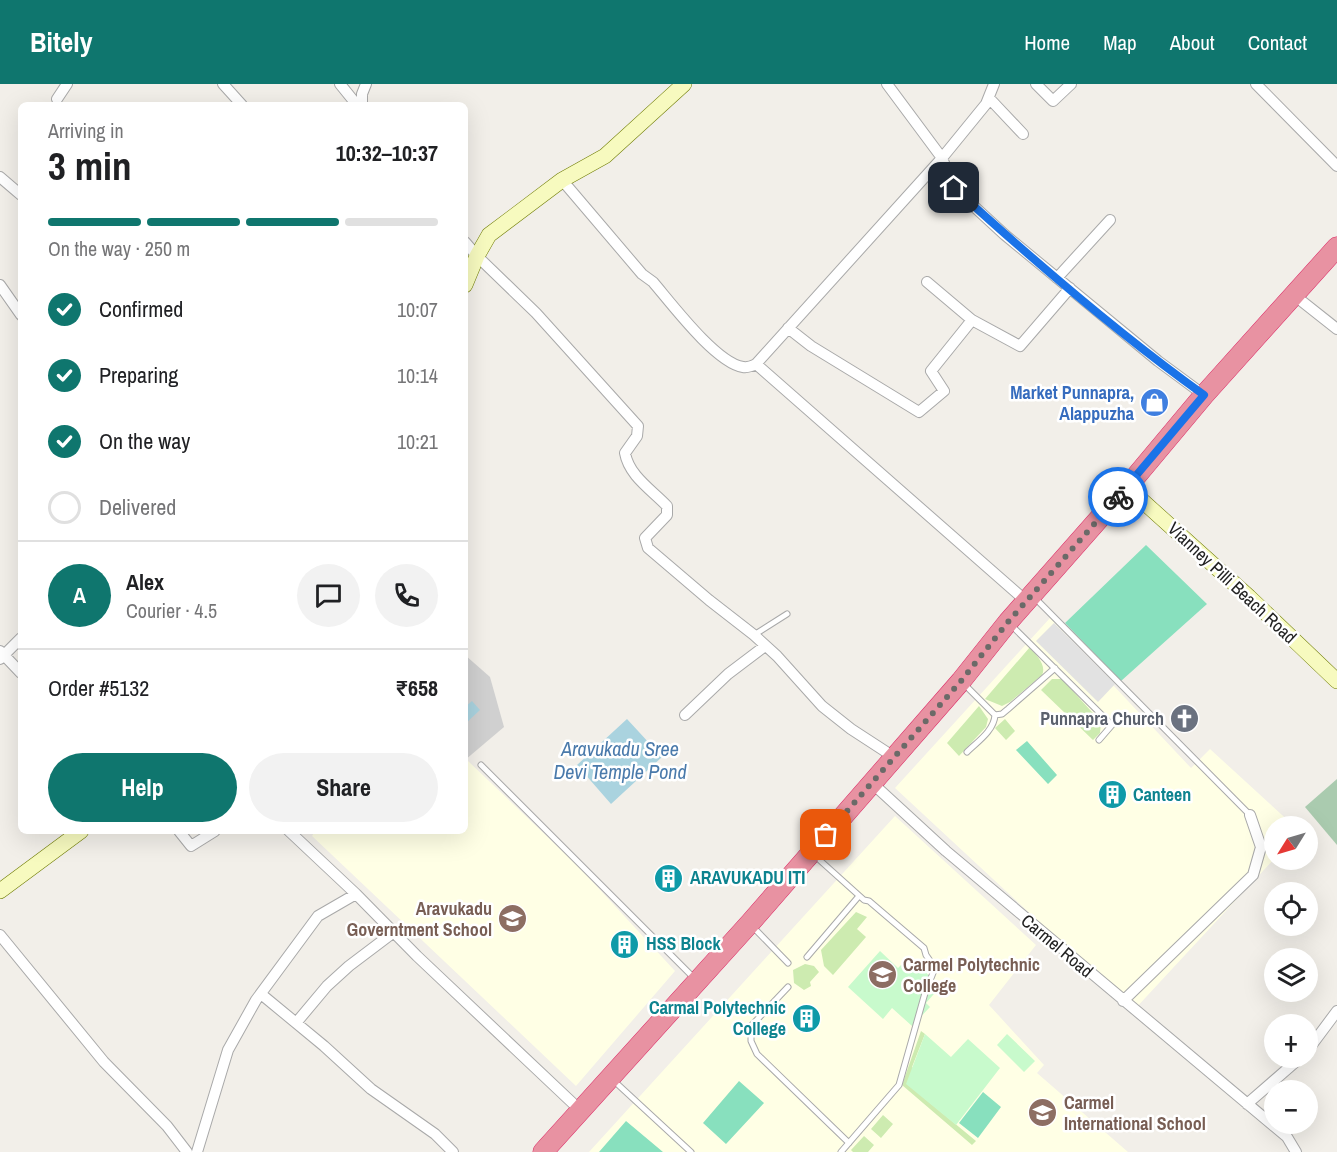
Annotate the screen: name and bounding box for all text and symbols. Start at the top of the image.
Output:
text: Bitely [30,23,93,61]
text: Home [1024,28,1070,57]
text: Map [1103,28,1137,57]
text: About [1170,28,1215,57]
text: Contact [1248,28,1307,57]
text: Arriving in [48,117,124,144]
text: 10:32–10:37 [336,138,438,168]
text: 3 min [48,140,132,192]
pin [928,162,979,213]
icon: home [937,171,970,204]
text: On the way · 250 m [48,235,190,262]
icon: check [48,293,81,326]
text: Confirmed [99,294,183,324]
text: 10:07 [397,296,438,323]
icon: check [48,359,81,392]
text: Preparing [99,360,178,390]
text: 10:14 [397,362,438,389]
place label: Market Punnapra, Alappuzha [1010,380,1135,426]
shop icon: Market Punnapra, Alappuzha [1139,387,1171,419]
icon: check [48,425,81,458]
text: On the way [99,426,190,456]
text: 10:21 [397,428,438,455]
courier [1088,467,1148,527]
icon: bike [1102,481,1135,514]
text: Delivered [99,492,176,522]
street label: Vianney Pilli Beach Road [1162,516,1302,649]
button: chat [297,564,360,627]
button: phone [375,564,438,627]
text: Alex [126,567,164,597]
text: A [73,580,86,610]
text: Courier · 4.5 [126,597,217,624]
text: Order #5132 [48,673,149,703]
text: ₹658 [395,673,438,703]
church icon: Punnapra Church [1169,703,1201,735]
place label: Punnapra Church [1040,706,1164,731]
water label: Aravukadu Sree Devi Temple Pond [553,735,687,785]
button: Help [48,753,237,822]
button: Share [249,753,438,822]
building icon: Canteen [1096,779,1128,811]
place label: Canteen [1133,782,1191,807]
pin [800,809,851,860]
north arrow [1264,816,1318,870]
map controls [1264,816,1318,1134]
icon: bag [809,818,842,851]
building icon: ARAVUKADU ITI [653,862,685,894]
place label: ARAVUKADU ITI [690,865,805,890]
button: locate [1264,882,1318,936]
place label: Aravukadu Governtment School [347,896,492,942]
school or university icon: Aravukadu Governtment School [497,903,529,935]
street label: Carmel Road [1016,908,1099,983]
building icon: HSS Block [609,928,641,960]
place label: HSS Block [646,931,721,956]
button: layers [1264,948,1318,1002]
place label: Carmel Polytechnic College [903,952,1040,998]
school or university icon: Carmel Polytechnic College [866,959,898,991]
place label: Carmal Polytechnic College [649,995,786,1041]
building icon: Carmal Polytechnic College [791,1002,823,1034]
button: + [1264,1014,1318,1068]
button: − [1264,1080,1318,1134]
place label: Carmel International School [1064,1090,1206,1136]
school or university icon: Carmel International School [1027,1097,1059,1129]

